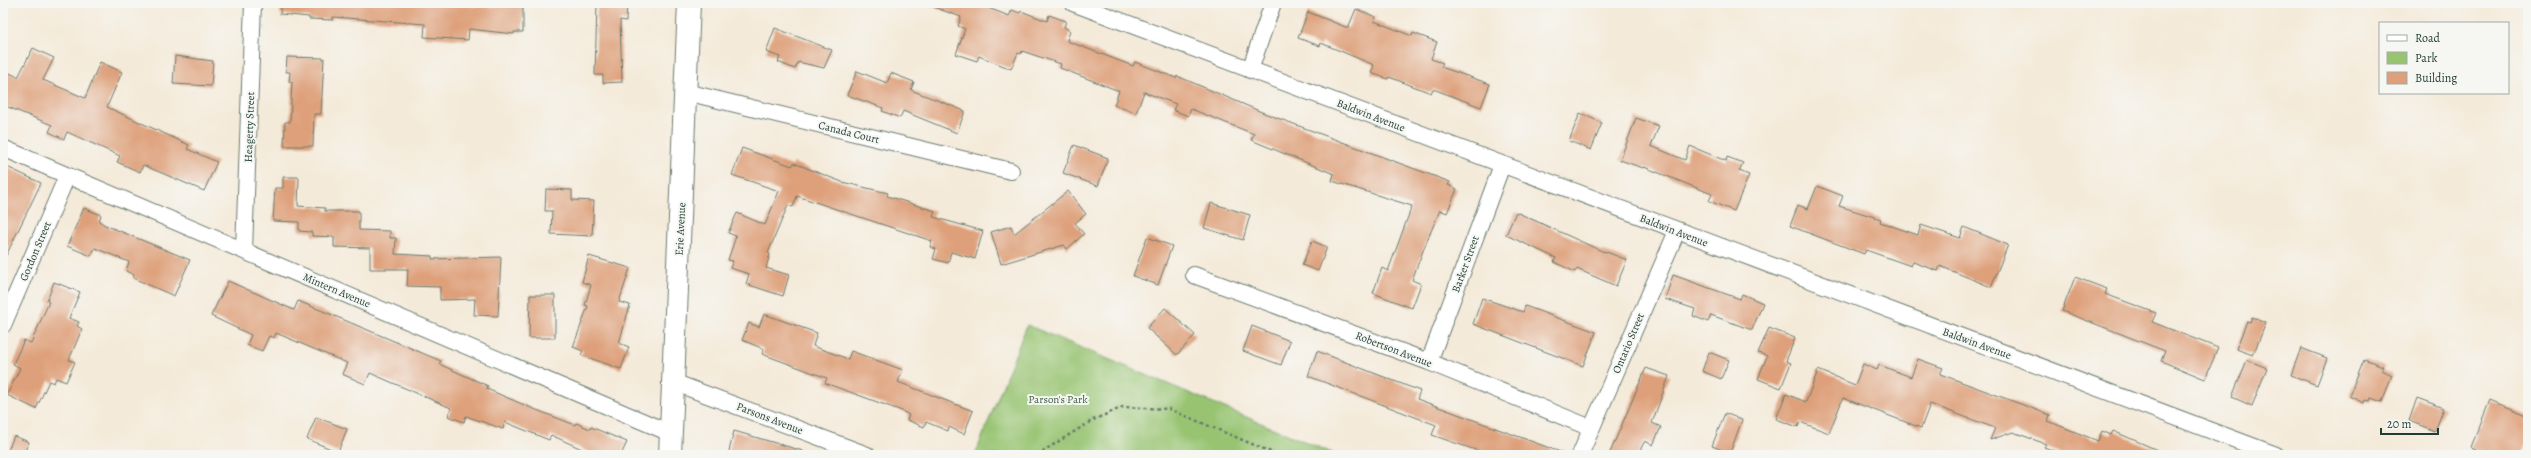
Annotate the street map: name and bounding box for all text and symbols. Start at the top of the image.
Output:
legend [2379,22,2509,94]
text: Road [2415,30,2441,46]
text: Park [2415,50,2438,66]
text: Building [2415,70,2457,86]
street label: Heagerty Street [241,91,258,163]
street label: Baldwin Avenue [1334,96,1407,135]
street label: Canada Court [817,118,881,147]
street label: Erie Avenue [672,202,689,256]
street label: Baldwin Avenue [1637,211,1710,250]
street label: Gordon Street [16,219,55,283]
street label: Barker Street [1448,233,1483,295]
street label: Mintern Avenue [301,269,373,311]
street label: Ontario Street [1609,310,1648,376]
street label: Baldwin Avenue [1940,324,2013,363]
street label: Robertson Avenue [1353,328,1434,371]
park label: Parson's Park [1028,392,1088,407]
street label: Parsons Avenue [734,399,805,438]
scale bar [2381,410,2438,436]
text: 20 m [2387,416,2411,432]

